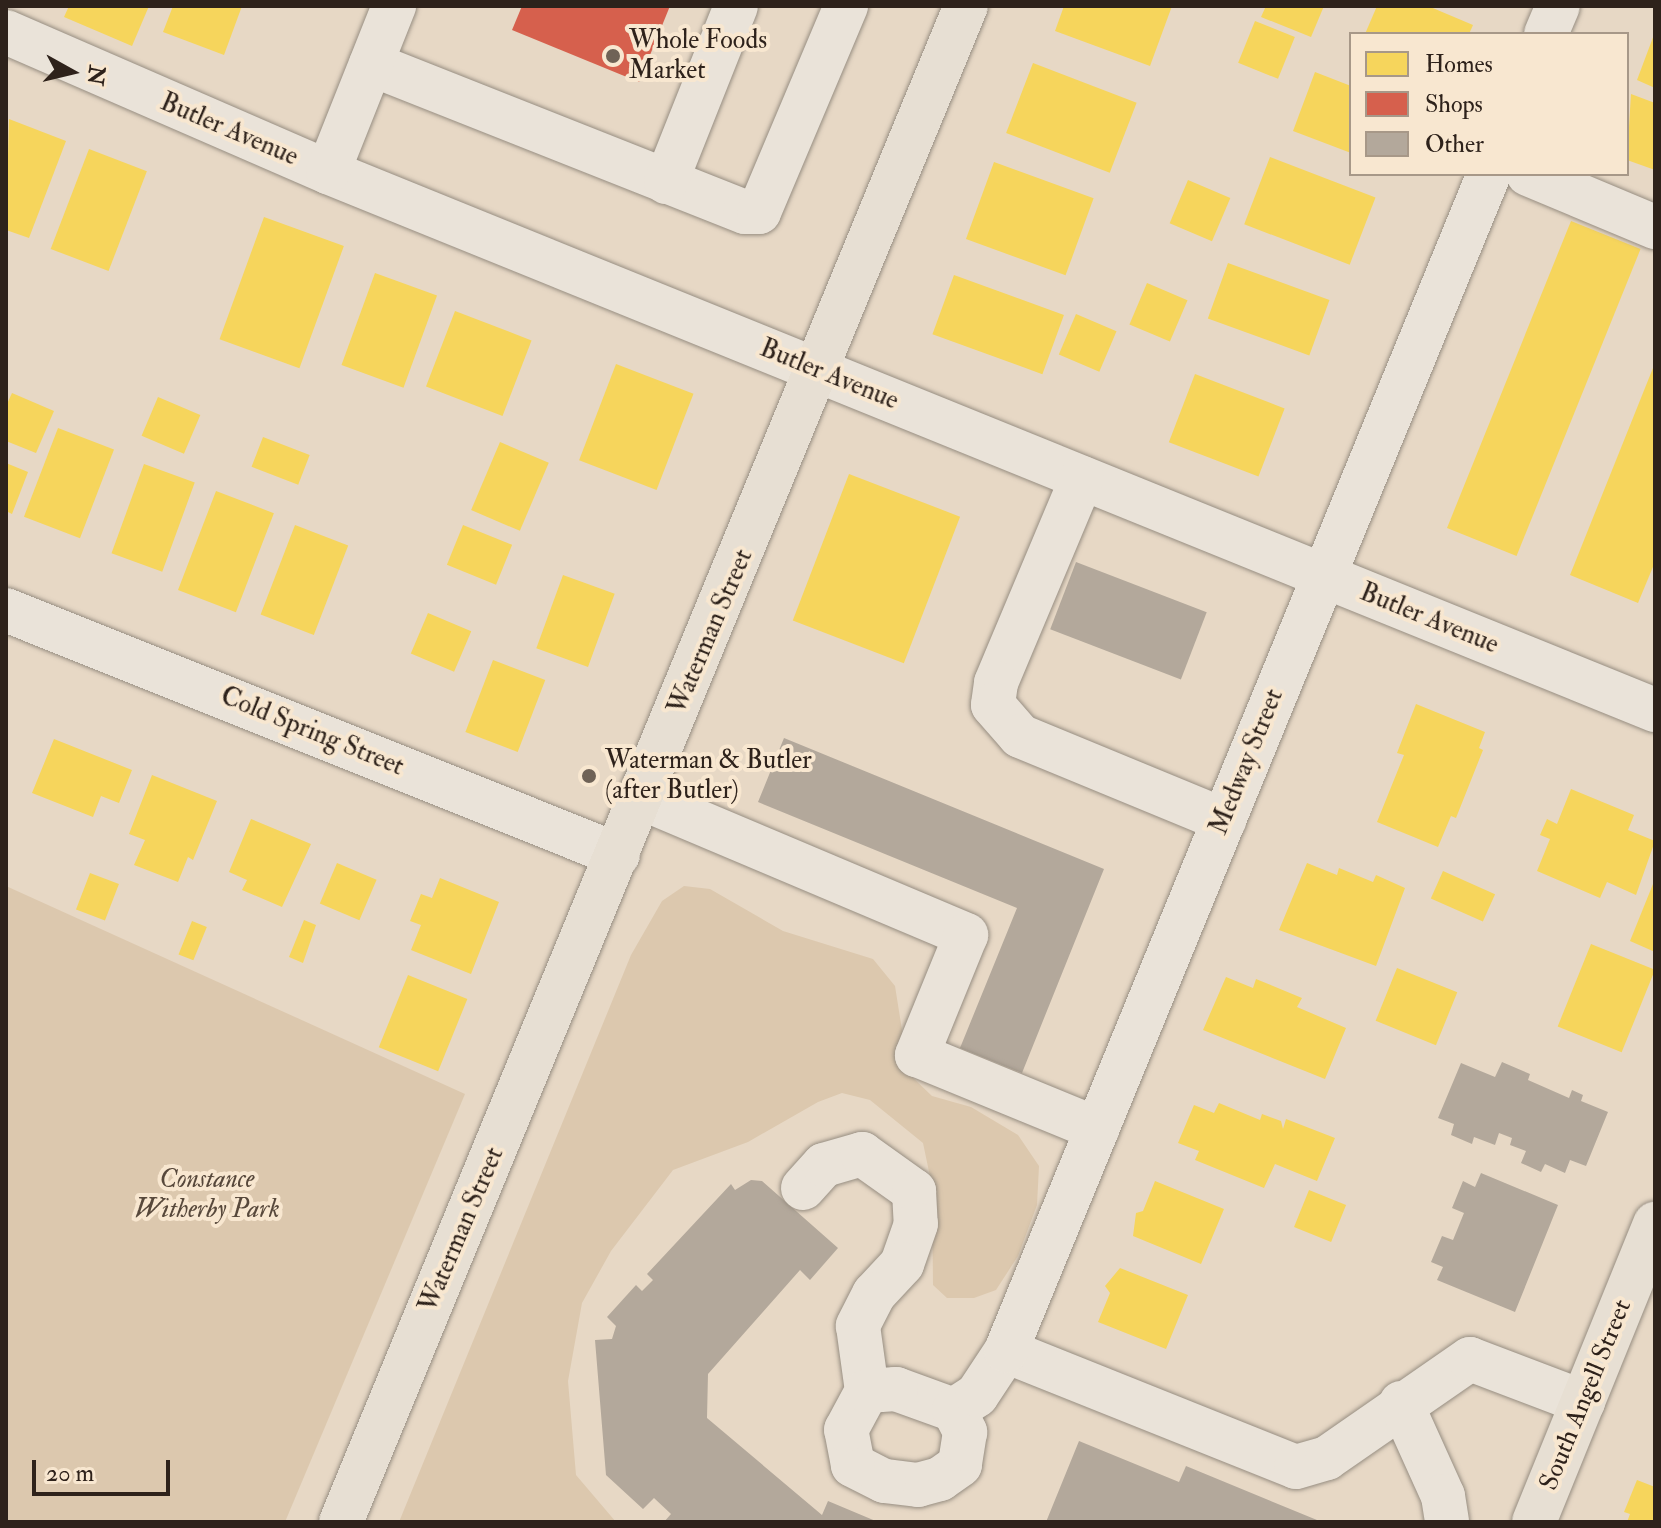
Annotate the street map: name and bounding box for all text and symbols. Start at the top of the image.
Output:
place label: Whole Foods Market [629,25,767,86]
north arrow [32,32,112,112]
legend [1349,32,1629,176]
marker: Whole Foods Market [604,47,622,65]
text: Homes [1425,49,1493,80]
text: N [81,64,111,87]
street label: Butler Avenue [155,87,303,173]
text: Shops [1425,89,1483,120]
text: Other [1425,129,1484,160]
street label: Butler Avenue [755,333,903,417]
street label: Waterman Street [662,545,760,719]
street label: Butler Avenue [1355,577,1503,661]
street label: Cold Spring Street [216,681,408,783]
street label: Medway Street [1204,685,1290,839]
place label: Waterman & Butler (after Butler) [605,745,812,806]
marker: Waterman & Butler (after Butler) [580,767,598,785]
street label: Waterman Street [413,1143,511,1317]
park label: Constance Witherby Park [134,1164,280,1226]
street label: South Angell Street [1534,1295,1638,1495]
scale bar [36,1444,174,1494]
text: 20 m [46,1458,94,1489]

